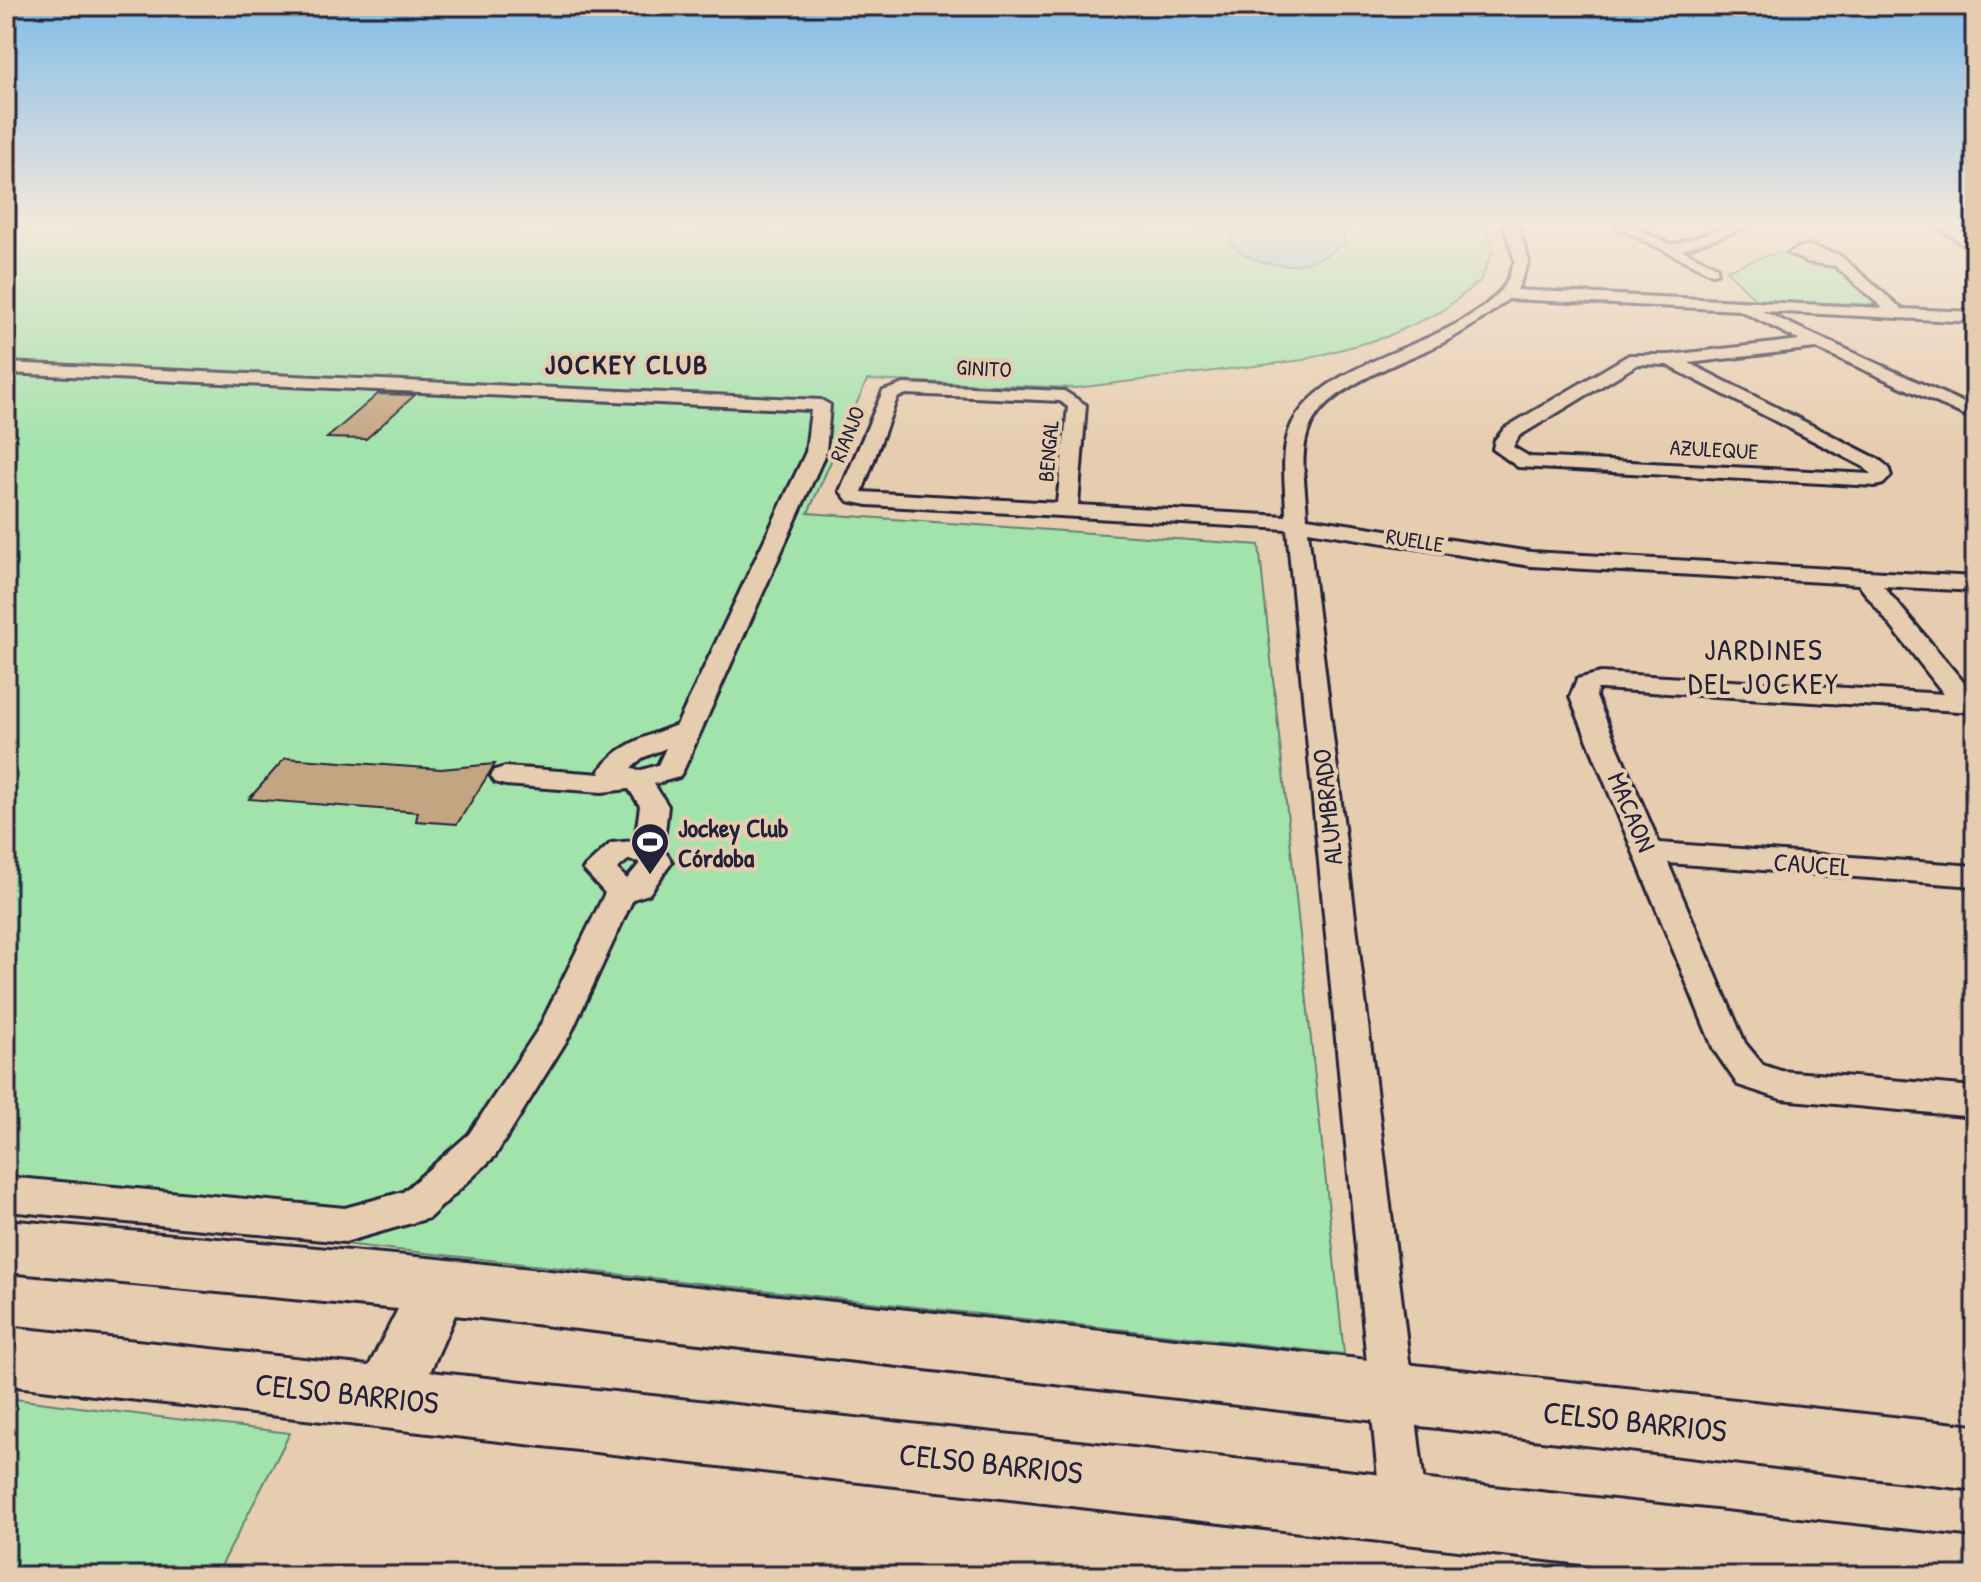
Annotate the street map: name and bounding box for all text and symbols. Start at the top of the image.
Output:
district label: JOCKEY CLUB [545,345,709,383]
street label: GINITO [956,352,1012,384]
street label: RIANJO [822,401,872,467]
street label: BENGAL [1030,419,1066,483]
street label: AZULEQUE [1669,432,1759,466]
street label: RUELLE [1384,521,1446,559]
district label: JARDINES DEL JOCKEY [1688,629,1840,703]
street label: ALUMBRADO [1304,747,1350,867]
street label: MACAON [1600,767,1664,857]
place label: Jockey Club Córdoba [678,810,789,875]
sports icon: Jockey Club Córdoba [629,821,671,876]
street label: CAUCEL [1773,844,1851,884]
street label: CELSO BARRIOS [253,1362,441,1424]
street label: CELSO BARRIOS [1541,1390,1729,1452]
street label: CELSO BARRIOS [897,1432,1085,1494]

